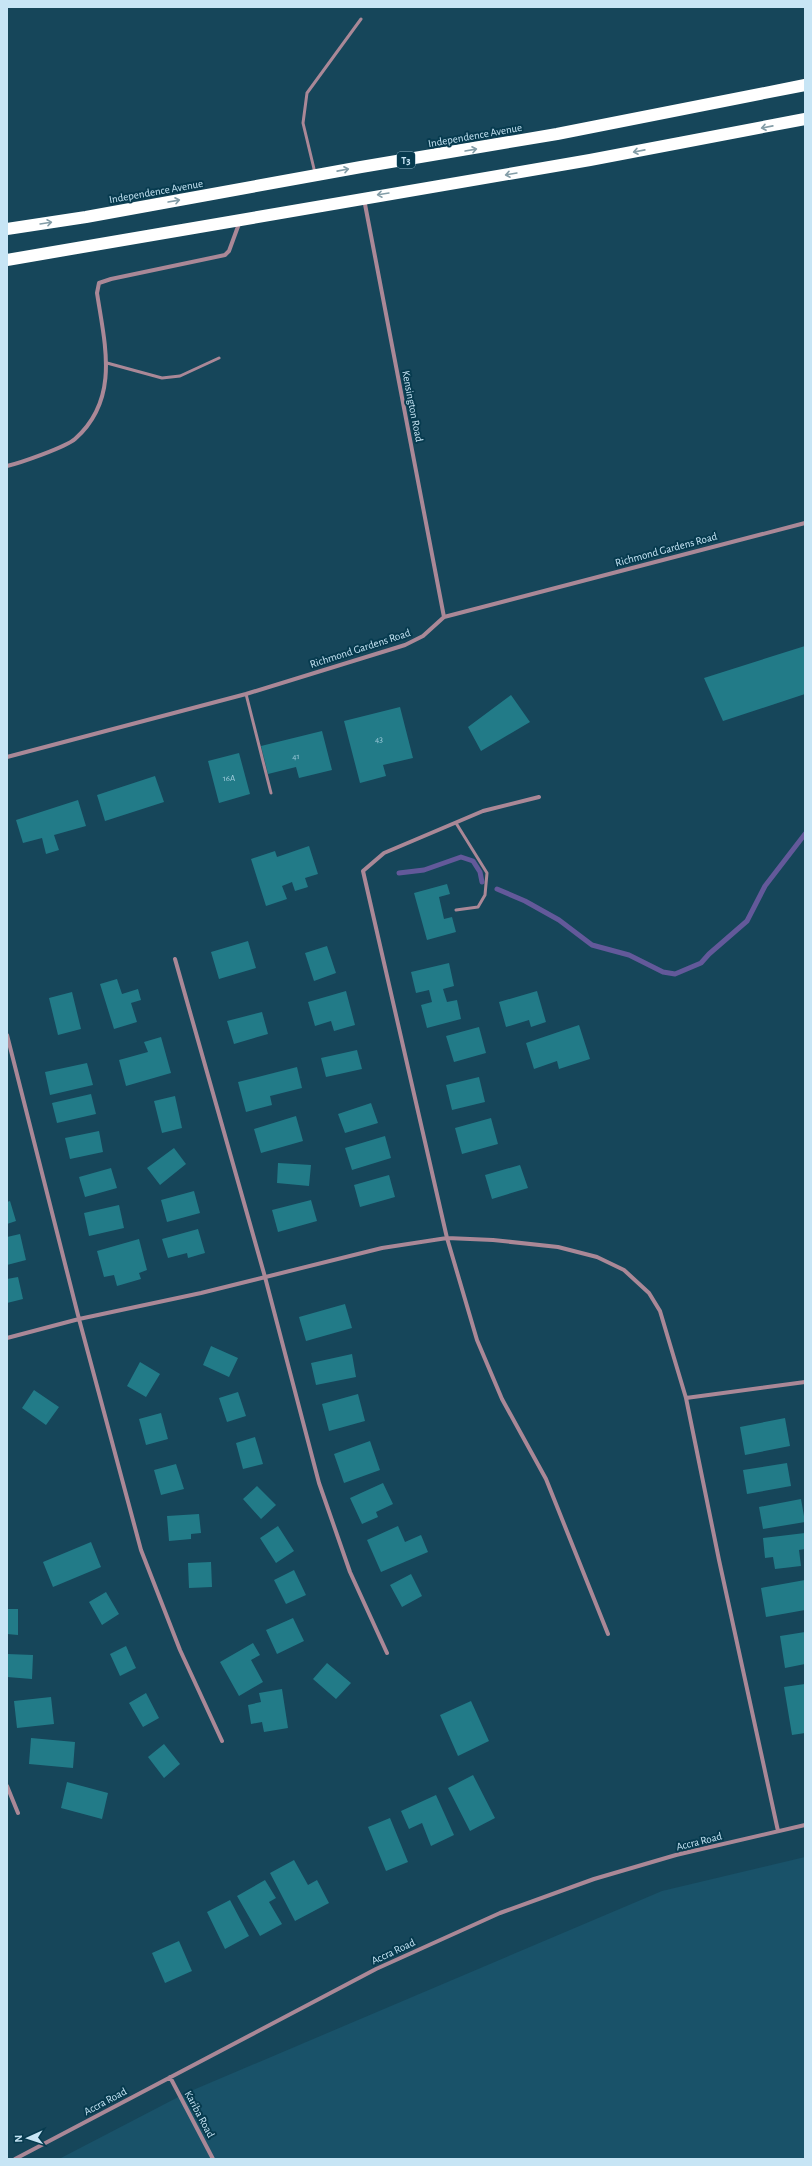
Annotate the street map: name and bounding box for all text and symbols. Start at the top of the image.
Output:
street label: Independence Avenue [427,122,523,149]
one-way arrow [761,123,774,131]
one-way arrow [464,145,477,153]
one-way arrow [633,147,646,155]
road number: T3 [397,152,415,168]
one-way arrow [336,166,349,174]
one-way arrow [505,170,518,178]
street label: Independence Avenue [108,178,204,205]
one-way arrow [377,190,390,198]
one-way arrow [167,197,180,205]
one-way arrow [39,219,52,227]
street label: Kensington Road [400,370,425,443]
street label: Richmond Gardens Road [614,530,719,568]
street label: Richmond Gardens Road [308,627,412,670]
house number: 43 [375,735,383,744]
house number: 41 [292,752,300,761]
house number: 16A [223,774,235,783]
street label: Accra Road [675,1830,723,1852]
street label: Accra Road [370,1936,417,1966]
street label: Accra Road [82,2085,129,2117]
street label: Kariba Road [183,2089,217,2140]
north arrow [8,2118,48,2158]
text: N [13,2134,24,2143]

